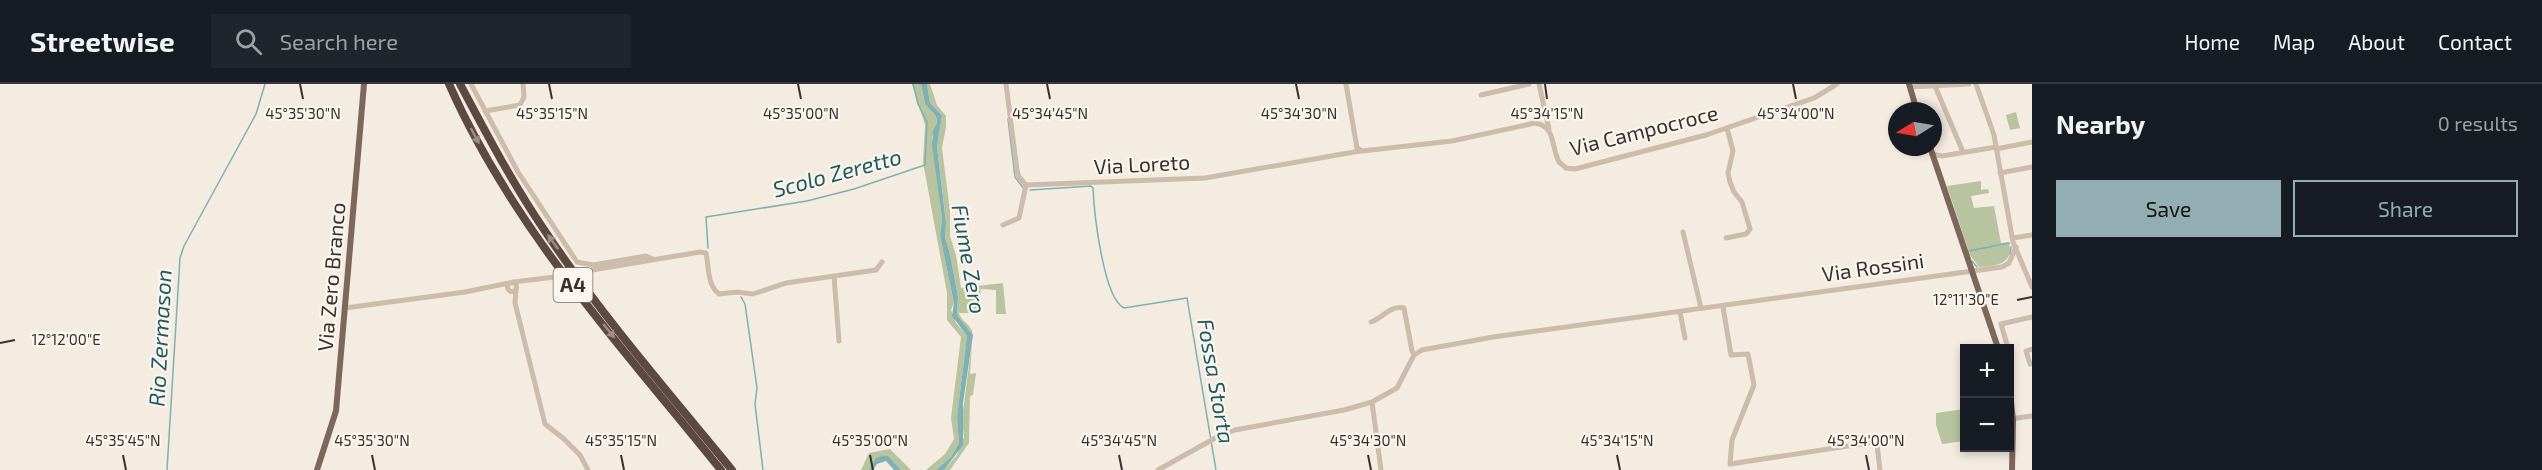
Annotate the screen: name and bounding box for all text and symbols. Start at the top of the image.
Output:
search box [211,14,631,68]
text: Streetwise [30,24,175,58]
icon: search [232,25,265,58]
text: Search here [280,28,398,54]
text: Home [2184,29,2240,54]
text: Map [2273,29,2315,54]
text: About [2348,29,2405,54]
text: Contact [2438,29,2512,54]
street label: Via Campocroce [1567,99,1720,160]
north arrow [1888,102,1942,156]
text: 45°35'30"N [265,104,341,122]
text: 45°35'15"N [516,104,588,122]
text: 45°35'00"N [763,104,839,122]
text: 45°34'45"N [1012,104,1088,122]
text: 45°34'30"N [1261,104,1337,122]
text: 45°34'15"N [1510,104,1584,122]
text: 45°34'00"N [1757,104,1835,122]
text: Nearby [2056,108,2145,139]
text: 0 results [2438,111,2518,135]
one-way arrow [470,128,480,145]
water label: Scolo Zeretto [769,142,904,202]
street label: Via Loreto [1093,149,1191,179]
button: Save [2056,180,2281,237]
button: Share [2293,180,2518,237]
street label: Via Zero Branco [312,201,349,352]
water label: Fiume Zero [948,202,992,316]
one-way arrow [547,235,559,251]
street label: Via Rossini [1820,247,1926,286]
road number: A4 [554,268,592,302]
water label: Rio Zermason [142,269,176,407]
text: 12°11'30"E [1933,290,1999,308]
water label: Fossa Storta [1193,316,1241,445]
one-way arrow [602,324,615,339]
text: 12°12'00"E [31,330,101,348]
map controls [1960,344,2014,452]
button: + [1960,344,2014,398]
button: − [1960,398,2014,452]
text: 45°35'45"N [85,431,161,449]
text: 45°35'30"N [334,431,410,449]
text: 45°35'15"N [585,431,657,449]
text: 45°35'00"N [832,431,908,449]
text: 45°34'45"N [1081,431,1157,449]
text: 45°34'30"N [1330,431,1406,449]
text: 45°34'15"N [1580,431,1654,449]
text: 45°34'00"N [1827,431,1905,449]

